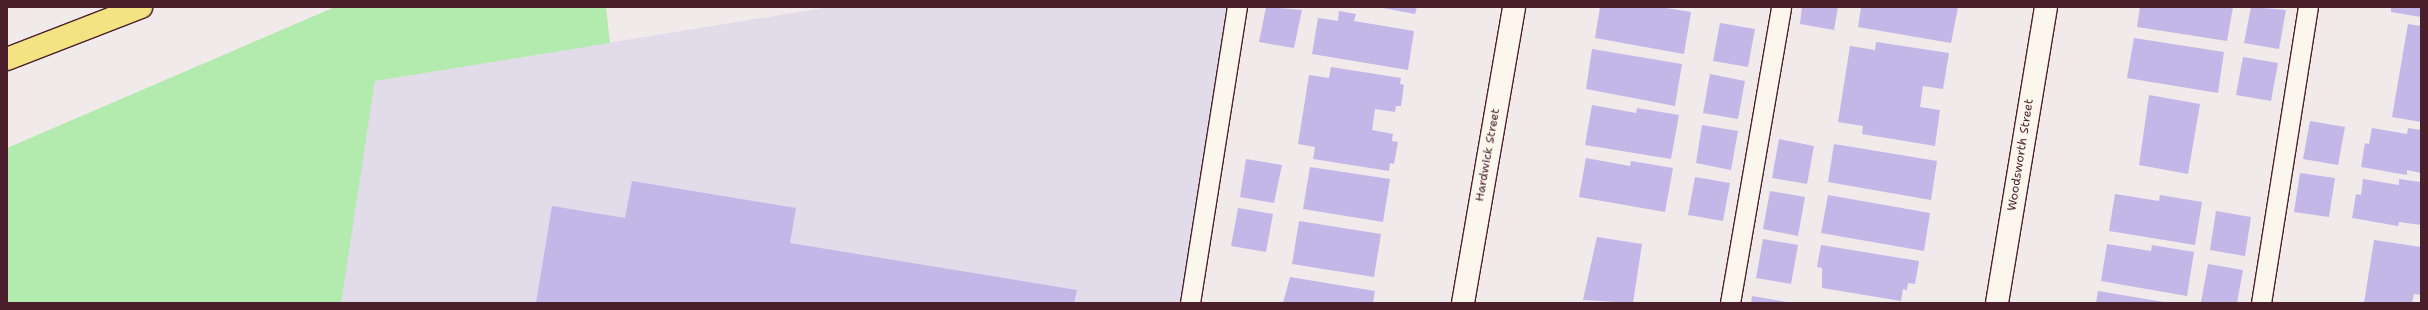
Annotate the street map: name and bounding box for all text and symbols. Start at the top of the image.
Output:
street label: Woodsworth Street [2005,98,2037,212]
street label: Hardwick Street [1473,107,1503,203]

